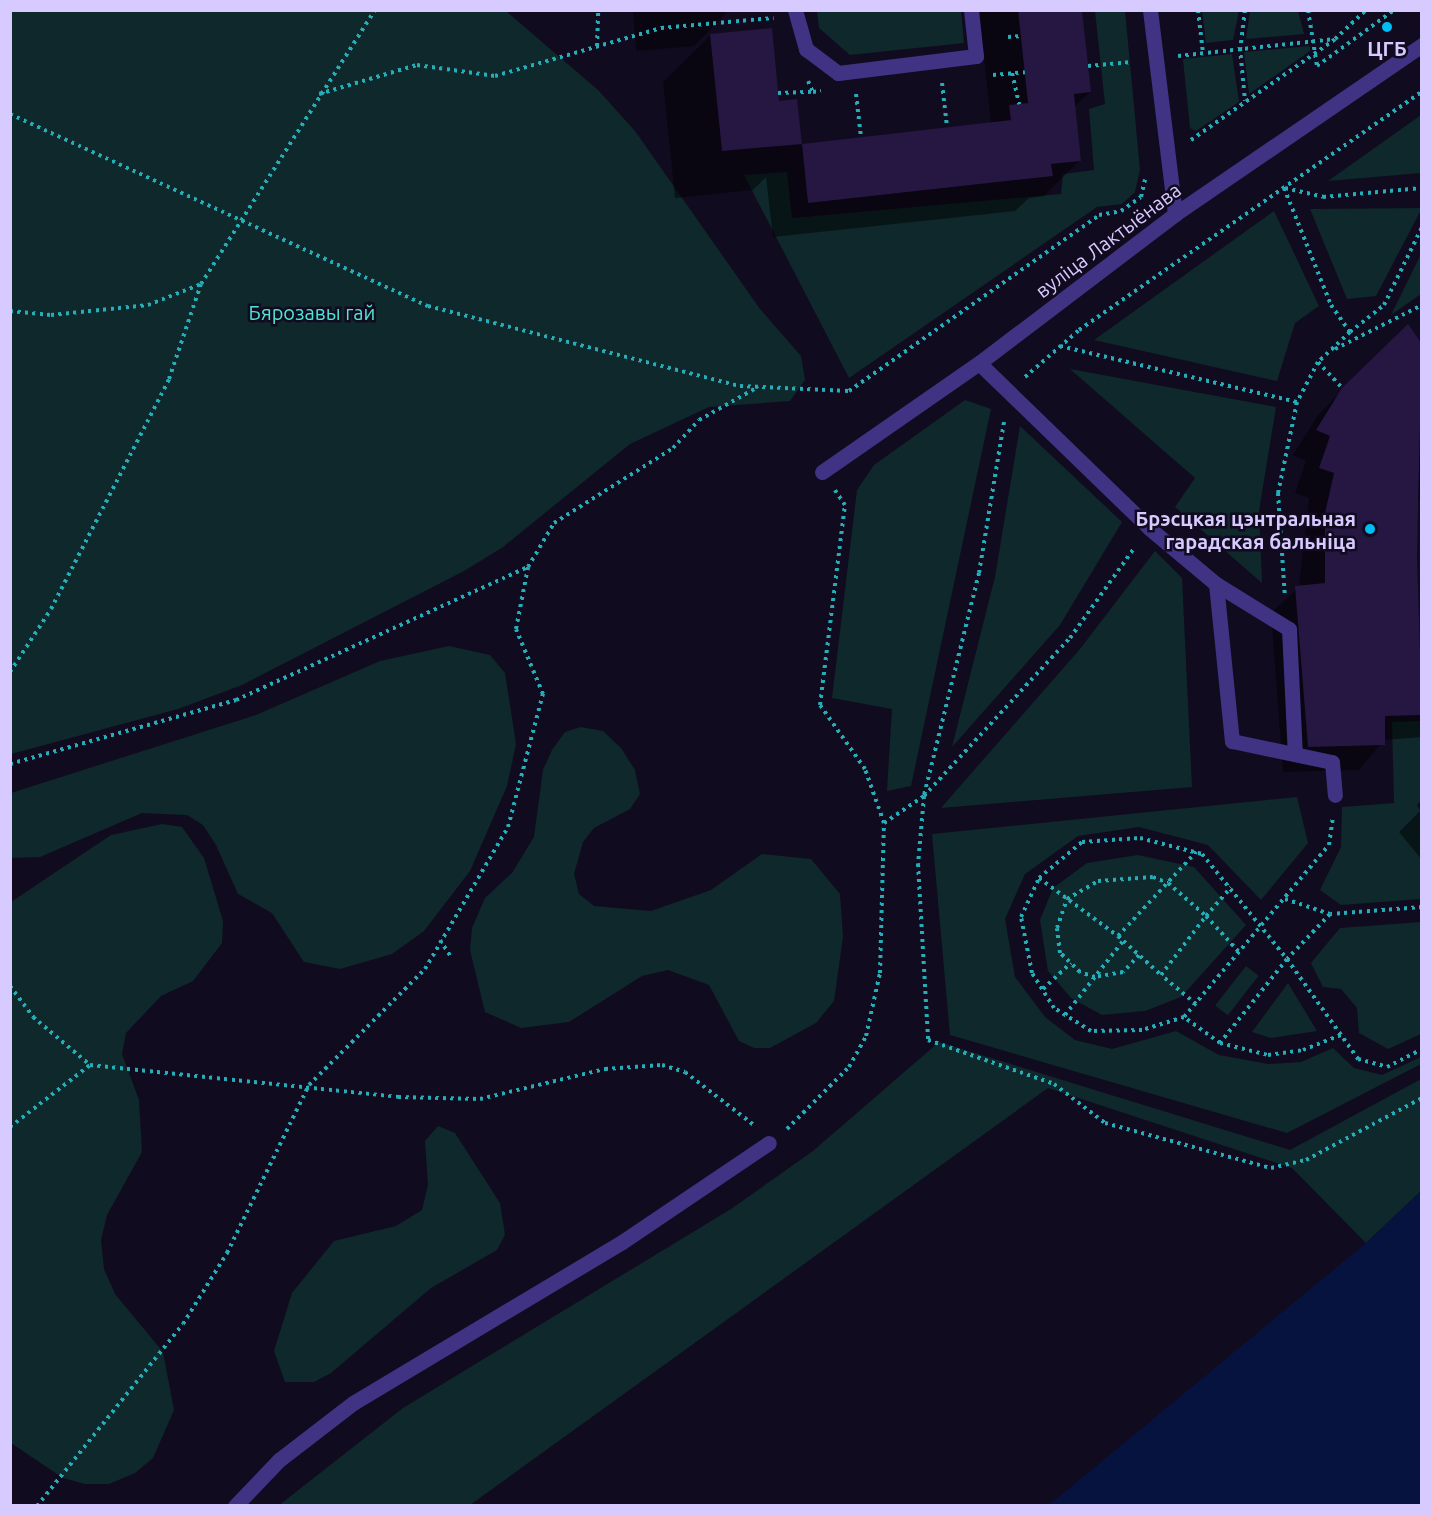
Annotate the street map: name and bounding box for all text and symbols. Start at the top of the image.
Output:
marker: ЦГБ [1380,20,1394,34]
place label: ЦГБ [1367,36,1407,60]
street label: вуліца Лактыёнава [1031,177,1185,303]
park label: Бярозавы гай [249,300,375,324]
place label: Брэсцкая цэнтральная гарадская бальніца [1135,506,1356,553]
marker: Брэсцкая цэнтральная гарадская бальніца [1361,520,1379,538]

